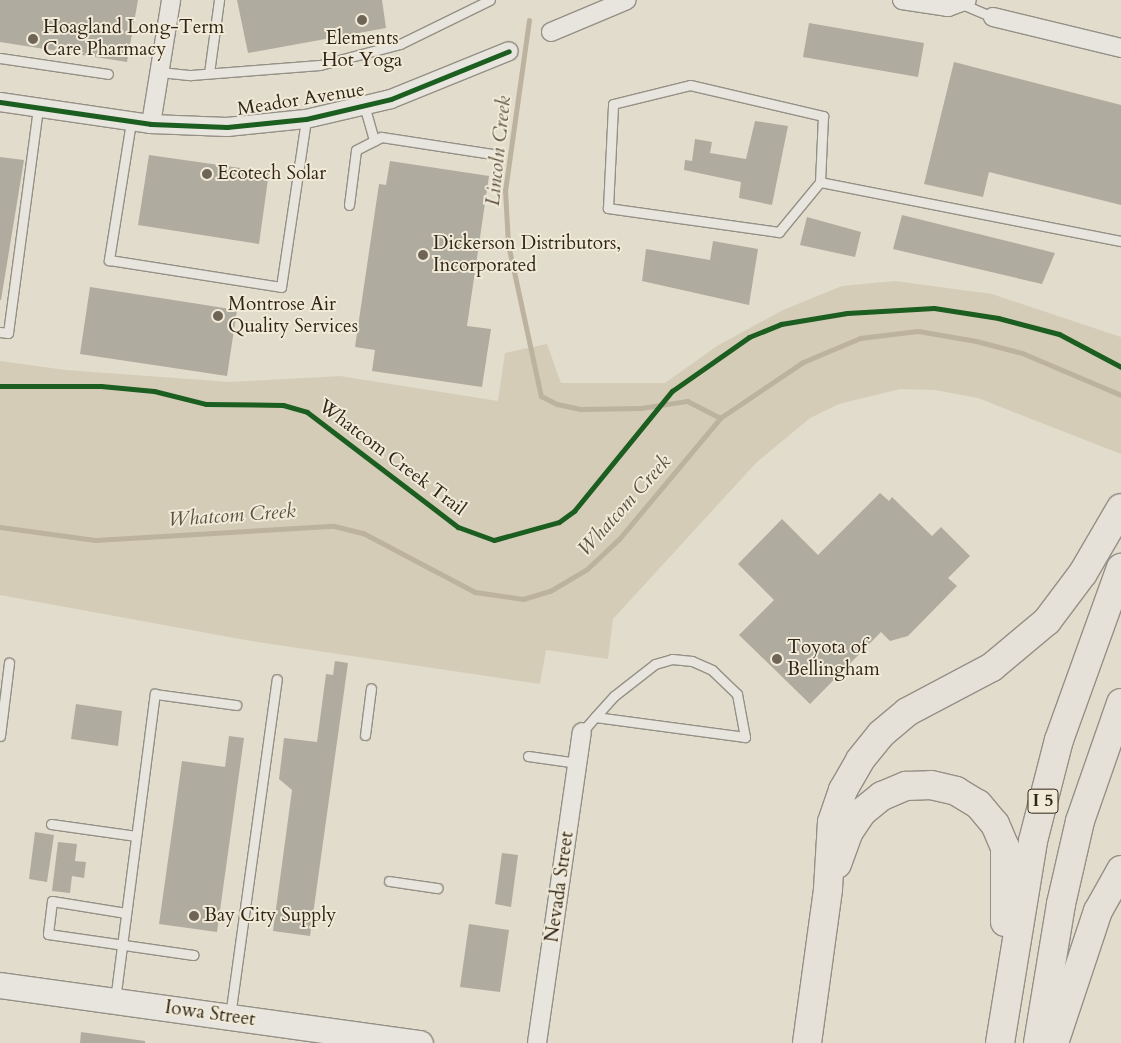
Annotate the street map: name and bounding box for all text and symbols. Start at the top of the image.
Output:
marker: Elements Hot Yoga [356,14,368,26]
place label: Hoagland Long-Term Care Pharmacy [43,17,224,61]
place label: Elements Hot Yoga [322,28,402,72]
marker: Hoagland Long-Term Care Pharmacy [27,33,39,45]
street label: Meador Avenue [236,79,366,121]
water label: Lincoln Creek [480,95,516,207]
place label: Ecotech Solar [217,163,326,185]
marker: Ecotech Solar [201,168,213,180]
place label: Dickerson Distributors, Incorporated [433,233,621,277]
marker: Dickerson Distributors, Incorporated [417,249,429,261]
place label: Montrose Air Quality Services [228,294,358,338]
marker: Montrose Air Quality Services [212,310,224,322]
street label: Whatcom Creek Trail [314,395,470,521]
water label: Whatcom Creek [572,449,676,561]
water label: Whatcom Creek [167,499,297,531]
place label: Toyota of Bellingham [787,637,880,681]
marker: Toyota of Bellingham [771,653,783,665]
road number: I 5 [1027,786,1059,816]
street label: Nevada Street [541,830,579,944]
place label: Bay City Supply [204,905,336,927]
marker: Bay City Supply [188,910,200,922]
street label: Iowa Street [163,996,257,1032]

